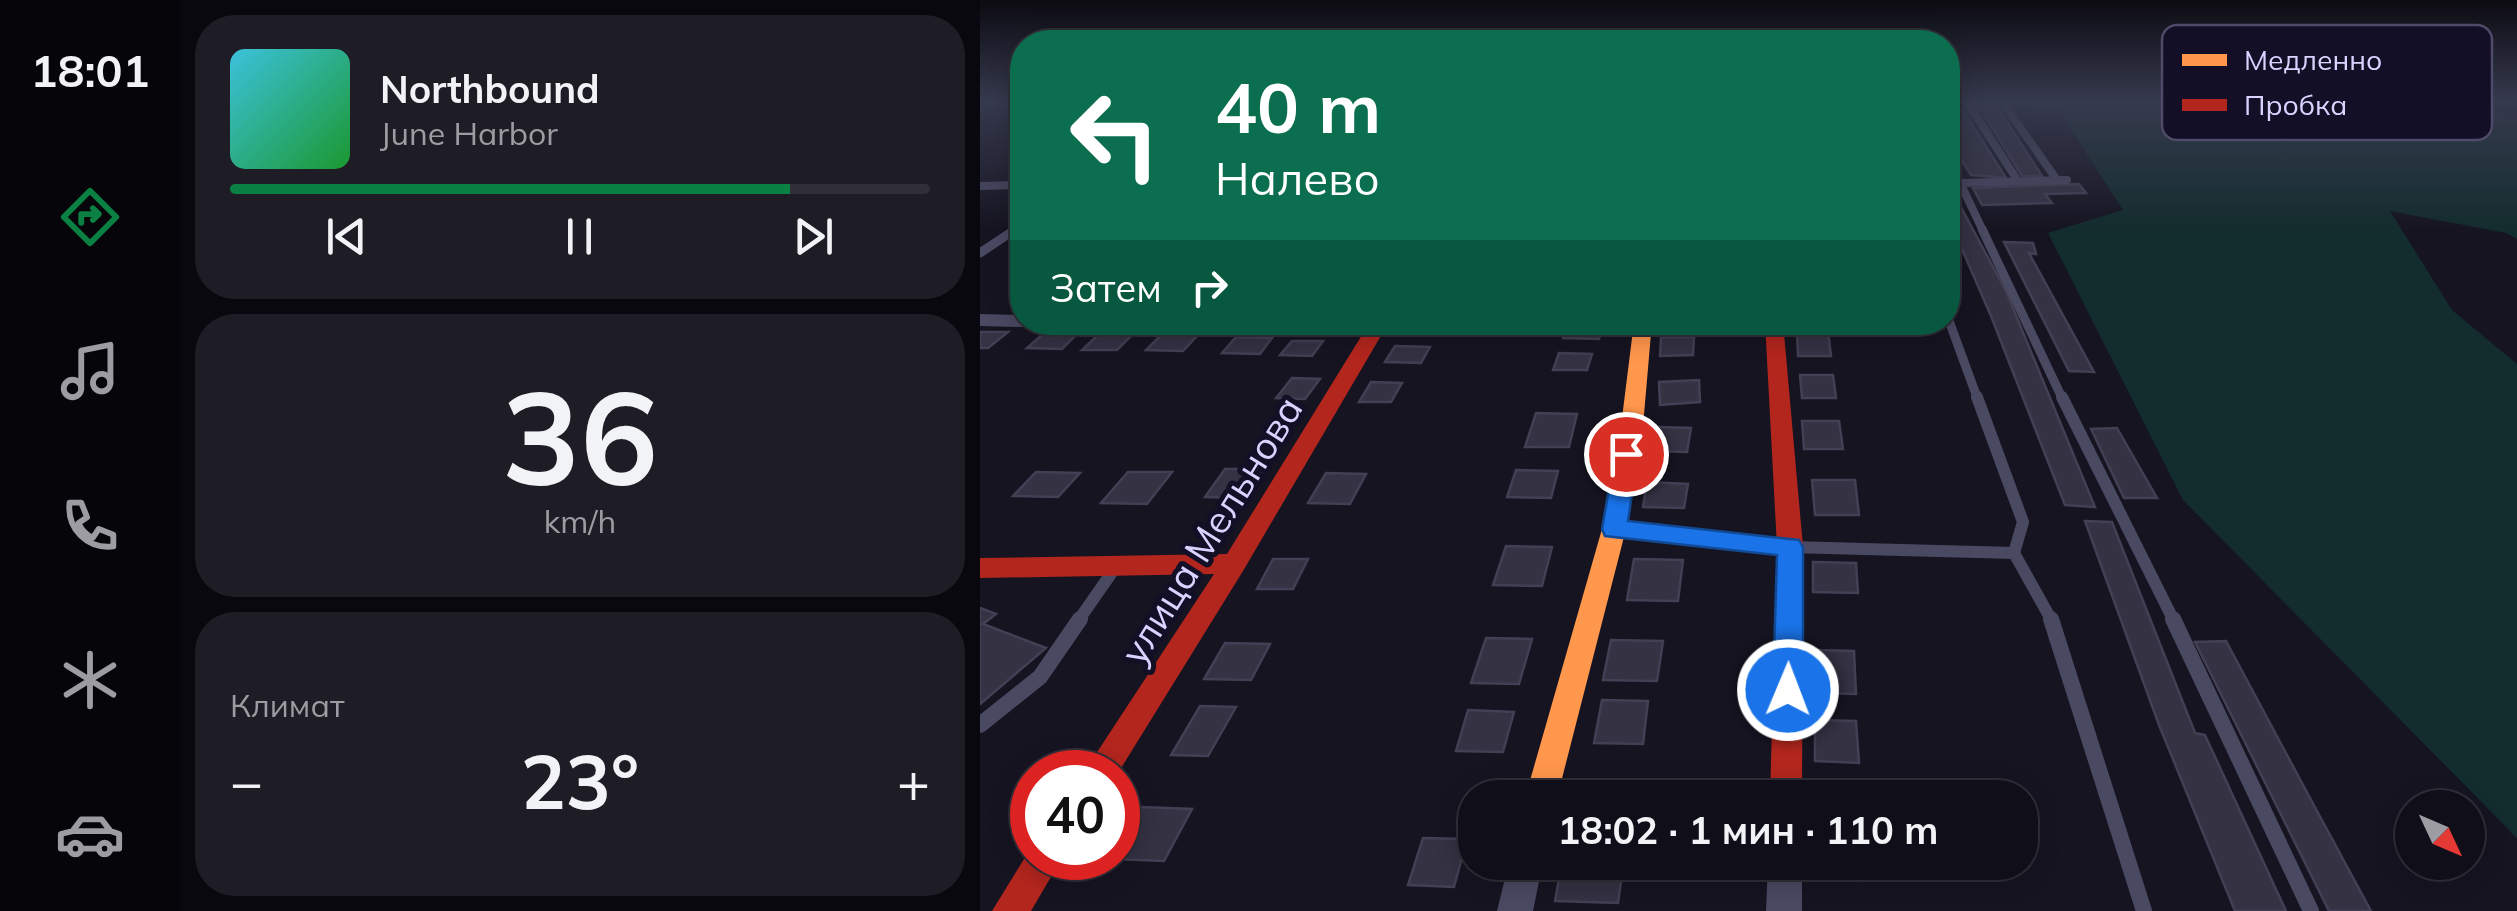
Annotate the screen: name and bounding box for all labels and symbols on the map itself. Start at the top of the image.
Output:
legend [2162,25,2492,140]
text: Медленно [2244,42,2382,77]
text: Пробка [2244,87,2347,122]
street label: улица Мельнова [1109,387,1313,673]
pin [1584,412,1669,497]
position arrow [1736,638,1840,742]
speed limit sign: 40 [1010,750,1140,880]
north arrow [2395,790,2485,880]

